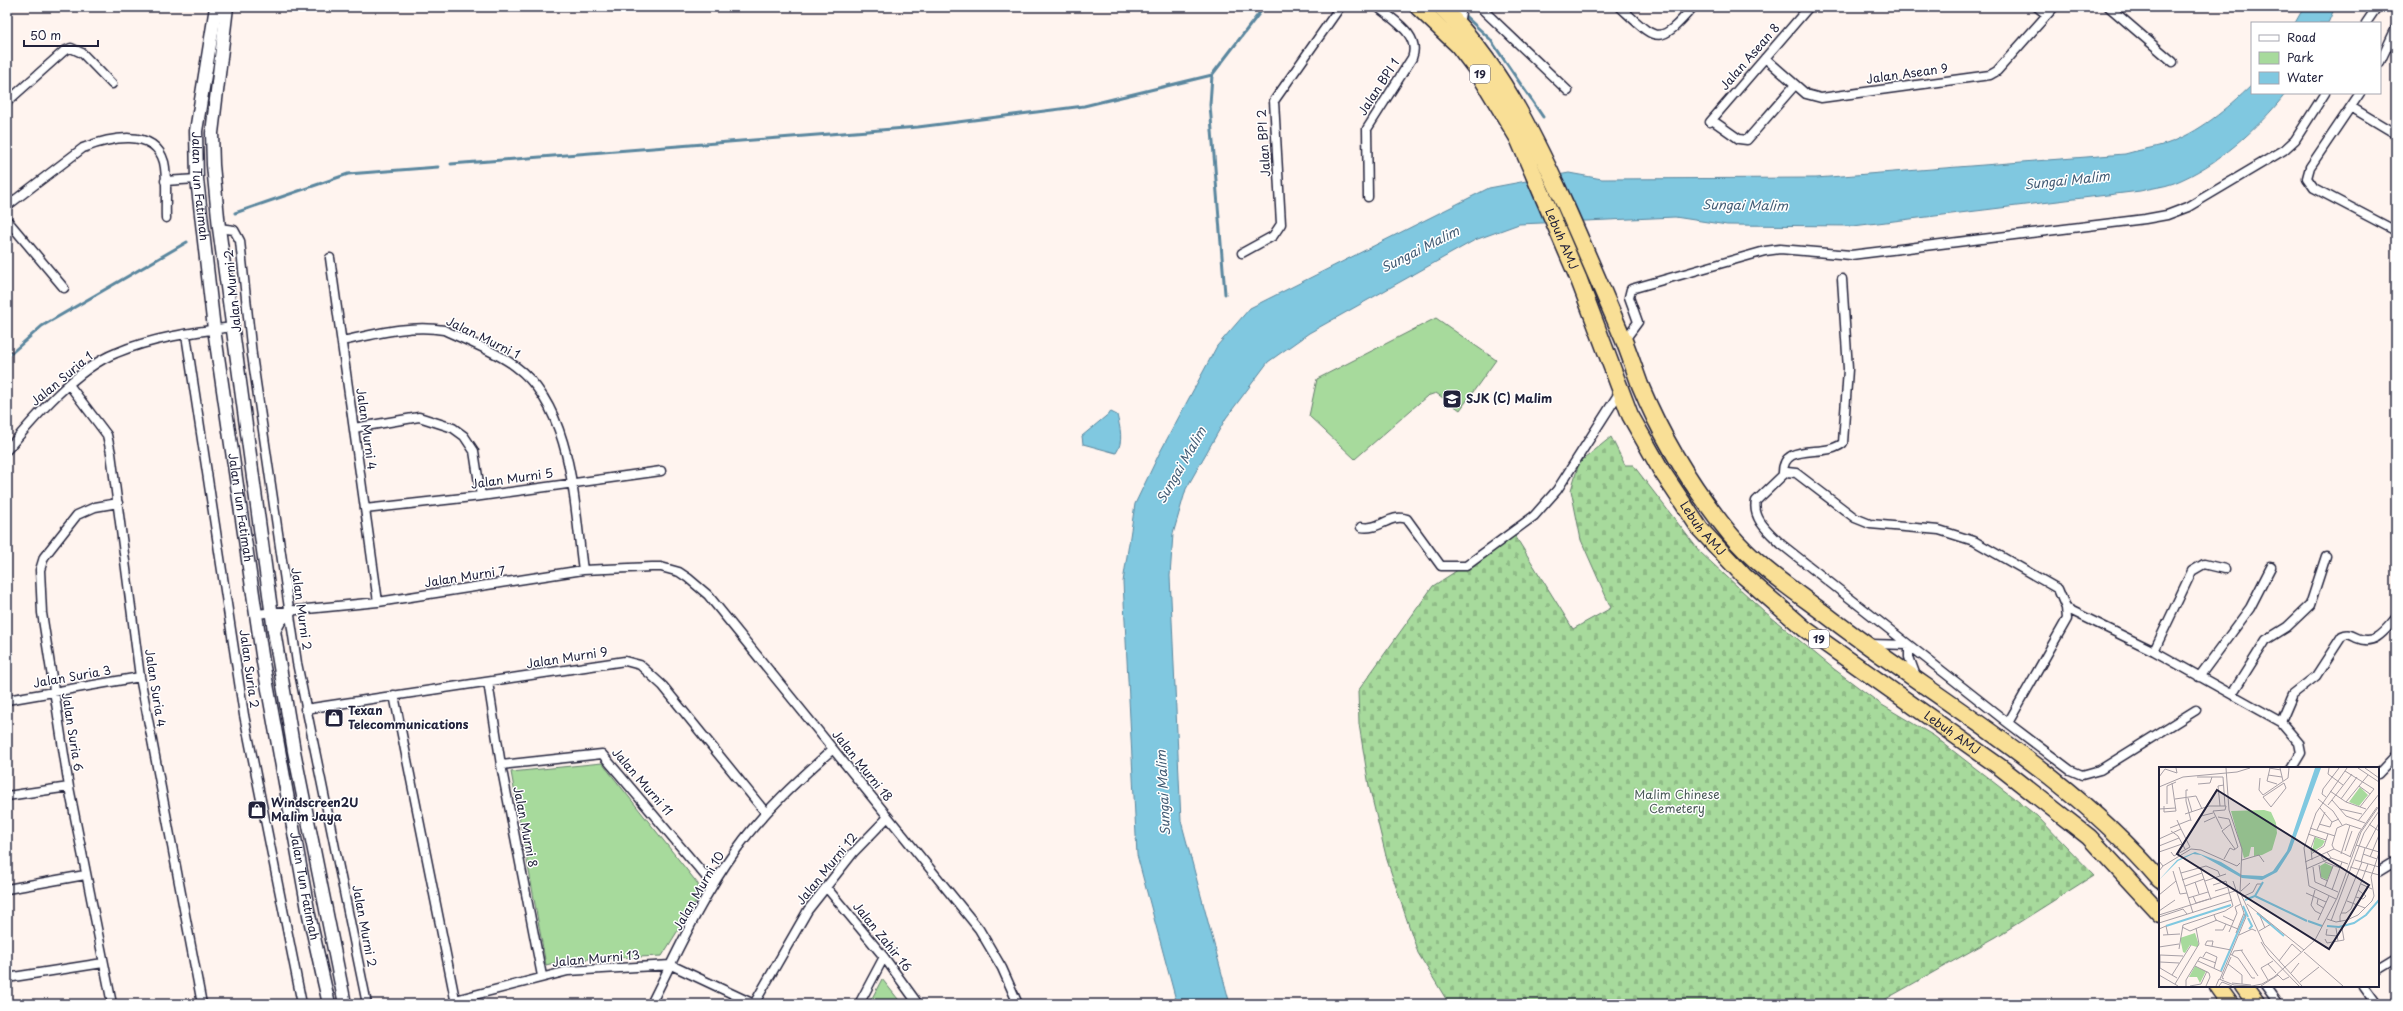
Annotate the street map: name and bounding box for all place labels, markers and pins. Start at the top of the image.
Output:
school or university icon: SJK (C) Malim [1441,388,1463,410]
place label: SJK (C) Malim [1466,389,1552,407]
place label: Texan Telecommunications [348,701,469,733]
shop icon: Texan Telecommunications [323,707,345,729]
place label: Windscreen2U Malim Jaya [271,793,358,825]
shop icon: Windscreen2U Malim Jaya [246,799,268,821]

